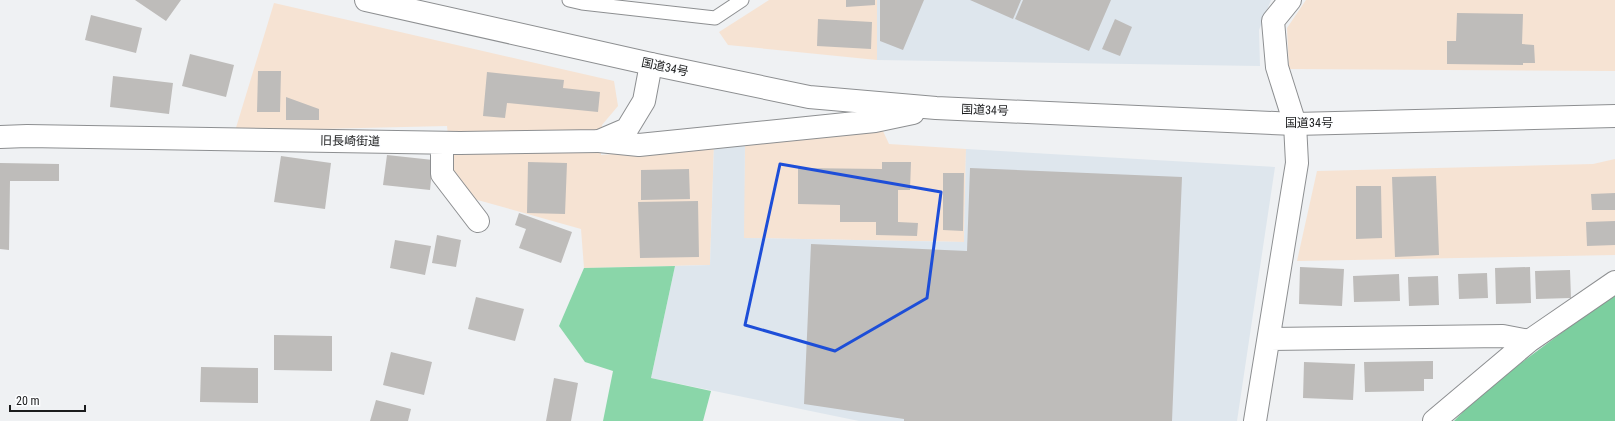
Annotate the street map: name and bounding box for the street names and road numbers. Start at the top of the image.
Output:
street label: 国道34号 [640,55,690,79]
street label: 国道34号 [961,102,1009,118]
street label: 国道34号 [1285,116,1333,130]
street label: 旧長崎街道 [320,133,380,149]

